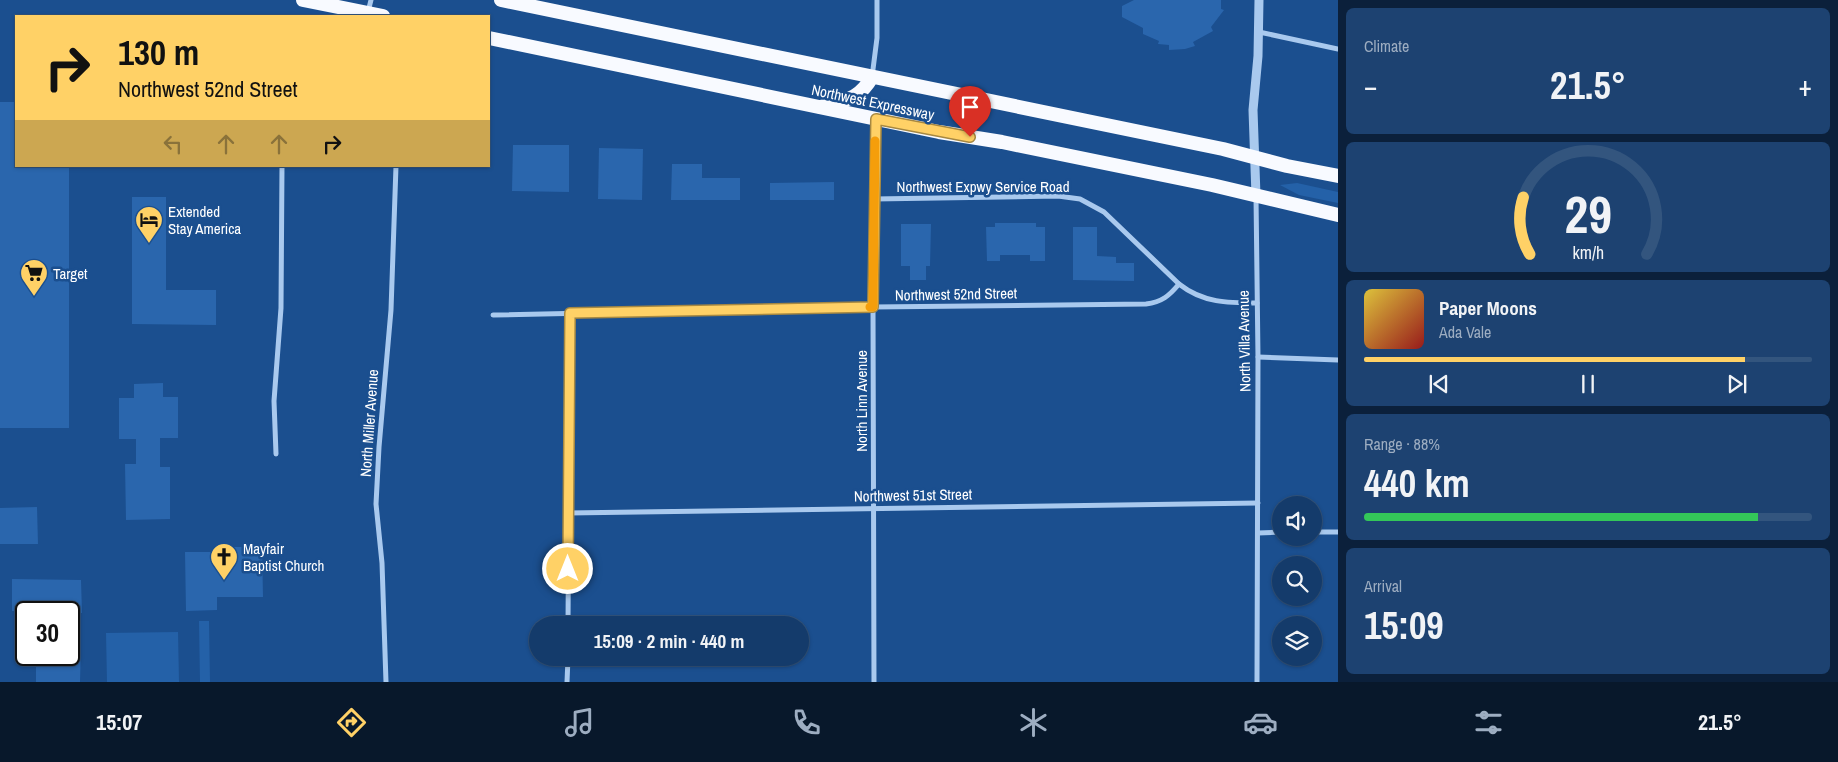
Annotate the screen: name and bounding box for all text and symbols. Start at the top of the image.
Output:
text: 130 m [118,29,199,76]
icon: right [35,35,100,100]
text: Climate [1364,35,1409,57]
text: 21.5° [1550,60,1626,111]
text: − [1364,67,1377,105]
text: + [1799,67,1812,105]
text: Northwest 52nd Street [118,74,298,104]
street label: Northwest Expressway [810,79,937,125]
pin [949,86,991,137]
icon: arrive [956,93,984,121]
icon: left [159,130,187,158]
icon: ahead [212,130,240,158]
icon: ahead [265,130,293,158]
icon: right [318,130,346,158]
street label: Northwest Expwy Service Road [897,176,1069,197]
text: 29 [1564,179,1612,249]
place label: Extended Stay America [168,201,241,239]
hotel icon: Extended Stay America [134,205,164,244]
text: km/h [1572,241,1604,265]
supermarket icon: Target [19,258,49,297]
place label: Target [53,263,88,284]
street label: Northwest 52nd Street [895,282,1018,306]
street label: North Villa Avenue [1233,290,1255,392]
text: Paper Moons [1439,295,1537,321]
text: Ada Vale [1439,321,1491,343]
street label: North Linn Avenue [851,350,872,452]
street label: North Miller Avenue [355,368,383,478]
icon: previous [1425,370,1453,398]
icon: pause [1574,370,1602,398]
icon: next [1723,370,1751,398]
text: Range · 88% [1364,433,1440,455]
text: 440 km [1364,458,1470,509]
street label: Northwest 51st Street [854,483,973,507]
map controls [1272,496,1322,666]
button: sound [1272,496,1322,546]
place label: Mayfair Baptist Church [243,538,324,576]
church icon: Mayfair Baptist Church [209,542,239,581]
position arrow [541,542,593,594]
button: search [1272,556,1322,606]
text: Arrival [1364,575,1402,597]
text: 15:09 [1364,600,1444,651]
speed limit sign: 30 [15,601,80,666]
button: layers [1272,616,1322,666]
text: 15:09 · 2 min · 440 m [594,628,744,654]
icon: directions [334,705,369,740]
icon: music [562,705,597,740]
icon: phone [789,705,824,740]
icon: climate [1016,705,1051,740]
icon: car [1243,705,1278,740]
icon: filters [1471,705,1506,740]
text: 15:07 [96,707,142,737]
text: 21.5° [1698,707,1742,737]

